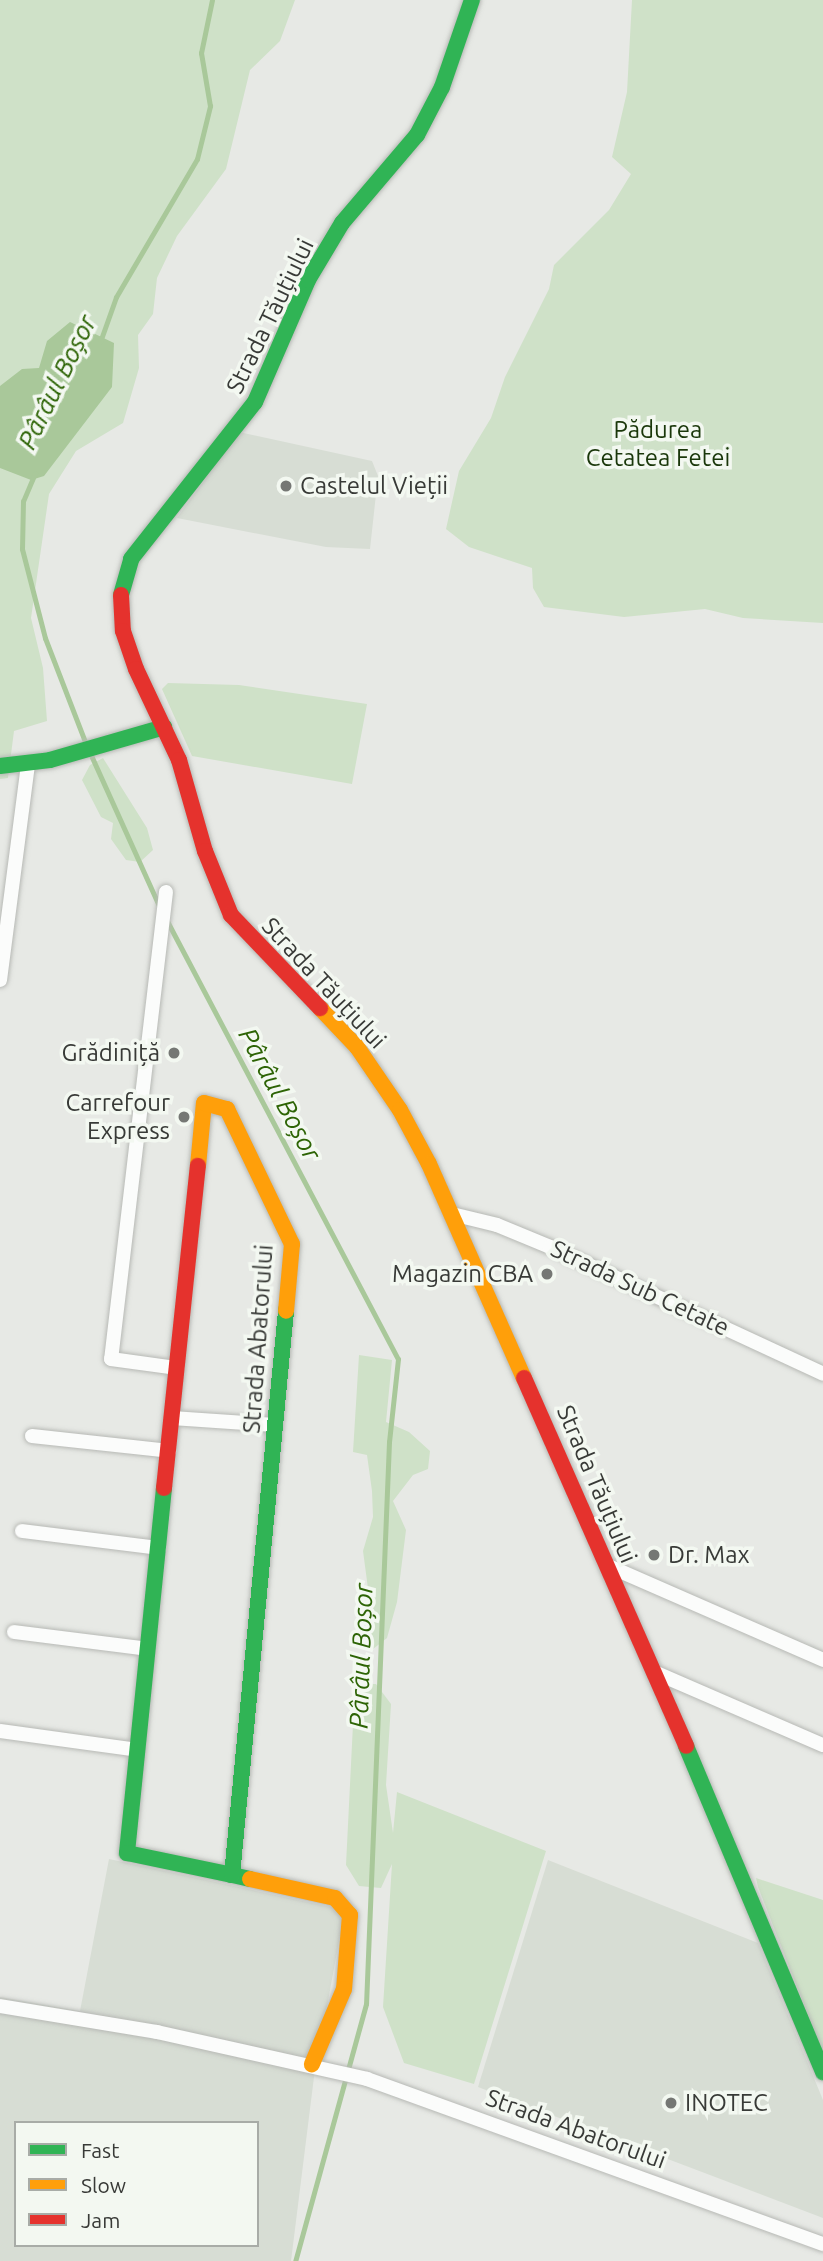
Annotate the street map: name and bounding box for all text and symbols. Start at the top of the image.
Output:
street label: Strada Tăuțiului [220,234,320,398]
water label: Pârâul Boșor [11,310,103,454]
park label: Pădurea Cetatea Fetei [586,416,730,472]
place label: Castelul Vieții [300,472,448,500]
marker: Castelul Vieții [278,478,294,494]
street label: Strada Tăuțiului [256,912,392,1054]
water label: Pârâul Boșor [232,1022,328,1166]
place label: Grădiniță [62,1039,160,1067]
marker: Grădiniță [166,1045,182,1061]
place label: Carrefour Express [66,1089,170,1145]
marker: Carrefour Express [176,1109,192,1125]
street label: Strada Sub Cetate [546,1234,734,1342]
street label: Strada Abatorului [237,1244,279,1434]
place label: Magazin CBA [392,1260,533,1288]
marker: Magazin CBA [539,1266,555,1282]
street label: Strada Tăuțiului [551,1401,643,1567]
place label: Dr. Max [668,1541,750,1569]
marker: Dr. Max [646,1547,662,1563]
water label: Pârâul Boșor [343,1583,379,1729]
street label: Strada Abatorului [482,2083,670,2175]
place label: INOTEC [685,2089,768,2117]
marker: INOTEC [663,2095,679,2111]
legend [14,2121,259,2247]
text: Fast [81,2138,119,2162]
text: Slow [81,2173,126,2197]
text: Jam [81,2208,120,2232]

